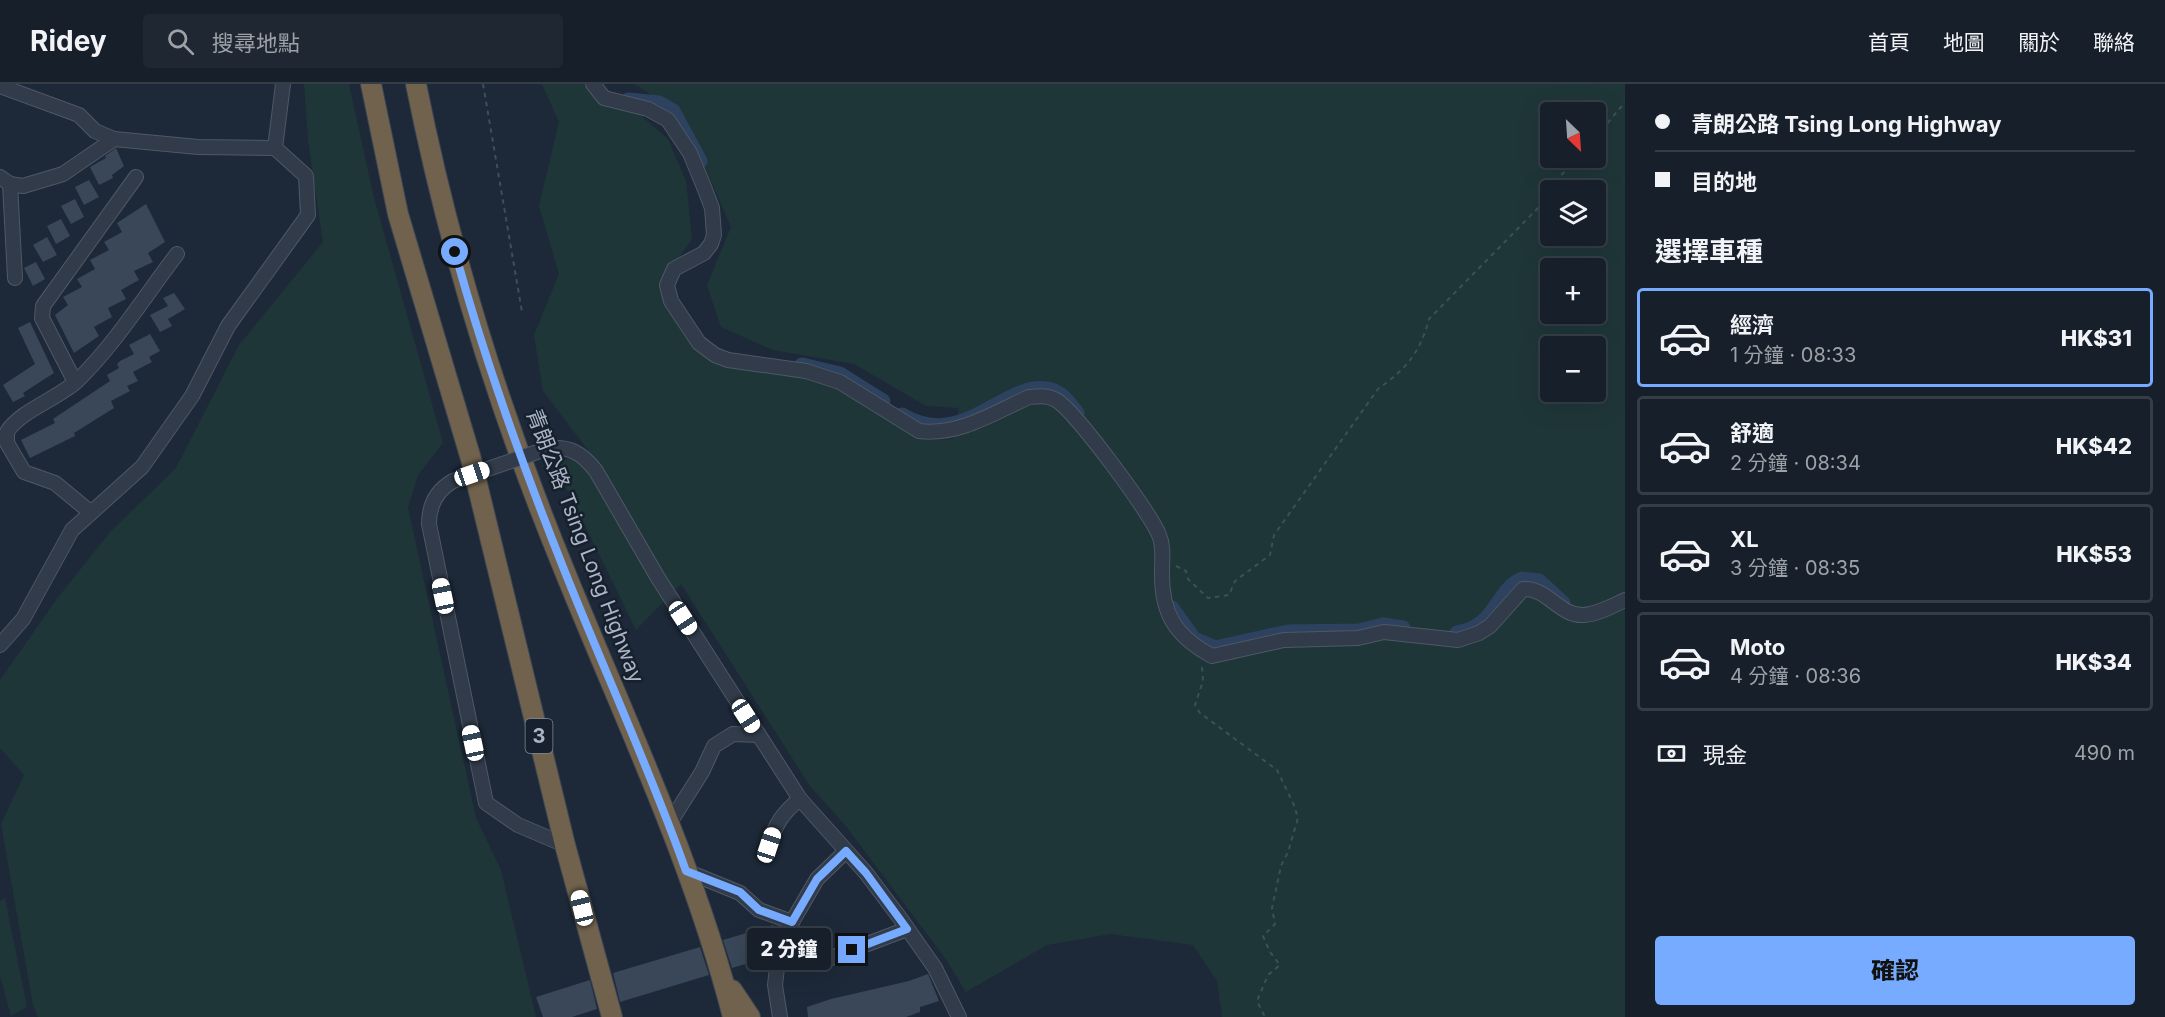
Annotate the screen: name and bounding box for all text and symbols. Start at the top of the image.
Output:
search box [143,14,563,68]
text: Ridey [30,24,107,58]
icon: search [164,25,197,58]
text: 搜尋地點 [212,30,300,56]
text: 首頁 [1868,30,1910,55]
text: 地圖 [1943,30,1985,55]
text: 關於 [2018,30,2060,55]
text: 聯絡 [2093,30,2135,55]
north arrow [1540,102,1606,168]
map controls [1540,102,1606,402]
text: 青朗公路 Tsing Long Highway [1691,111,2001,137]
text: 目的地 [1691,169,1757,195]
button: layers [1540,180,1606,246]
text: 選擇車種 [1655,235,1763,268]
route start [441,238,468,265]
button: + [1540,258,1606,324]
icon: car [1658,311,1712,365]
text: 經濟 [1730,312,1774,338]
text: HK$31 [2061,325,2132,351]
button: − [1540,336,1606,402]
text: 1 分鐘 · 08:33 [1730,343,1856,367]
street label: 青朗公路 Tsing Long Highway [522,405,649,687]
icon: car [1658,419,1712,473]
text: 舒適 [1730,420,1774,446]
text: HK$42 [2056,433,2132,459]
text: 2 分鐘 · 08:34 [1730,451,1861,475]
car [452,460,492,488]
text: XL [1730,526,1759,552]
icon: car [1658,527,1712,581]
text: HK$53 [2056,541,2132,567]
text: 3 分鐘 · 08:35 [1730,556,1860,580]
car [430,577,456,615]
car [666,598,700,638]
text: Moto [1730,634,1785,660]
icon: car [1658,635,1712,689]
text: HK$34 [2055,649,2132,675]
text: 4 分鐘 · 08:36 [1730,664,1861,688]
car [729,696,763,736]
road number: 3 [526,719,552,753]
car [460,724,486,762]
icon: cash [1655,737,1688,770]
text: 490 m [2074,741,2135,765]
text: 現金 [1703,742,1747,768]
car [755,825,783,865]
car [569,888,595,928]
callout: 2 分鐘 [747,929,831,971]
route end [838,936,865,963]
button: 確認 [1655,936,2135,1005]
text: 2 分鐘 [760,937,818,961]

